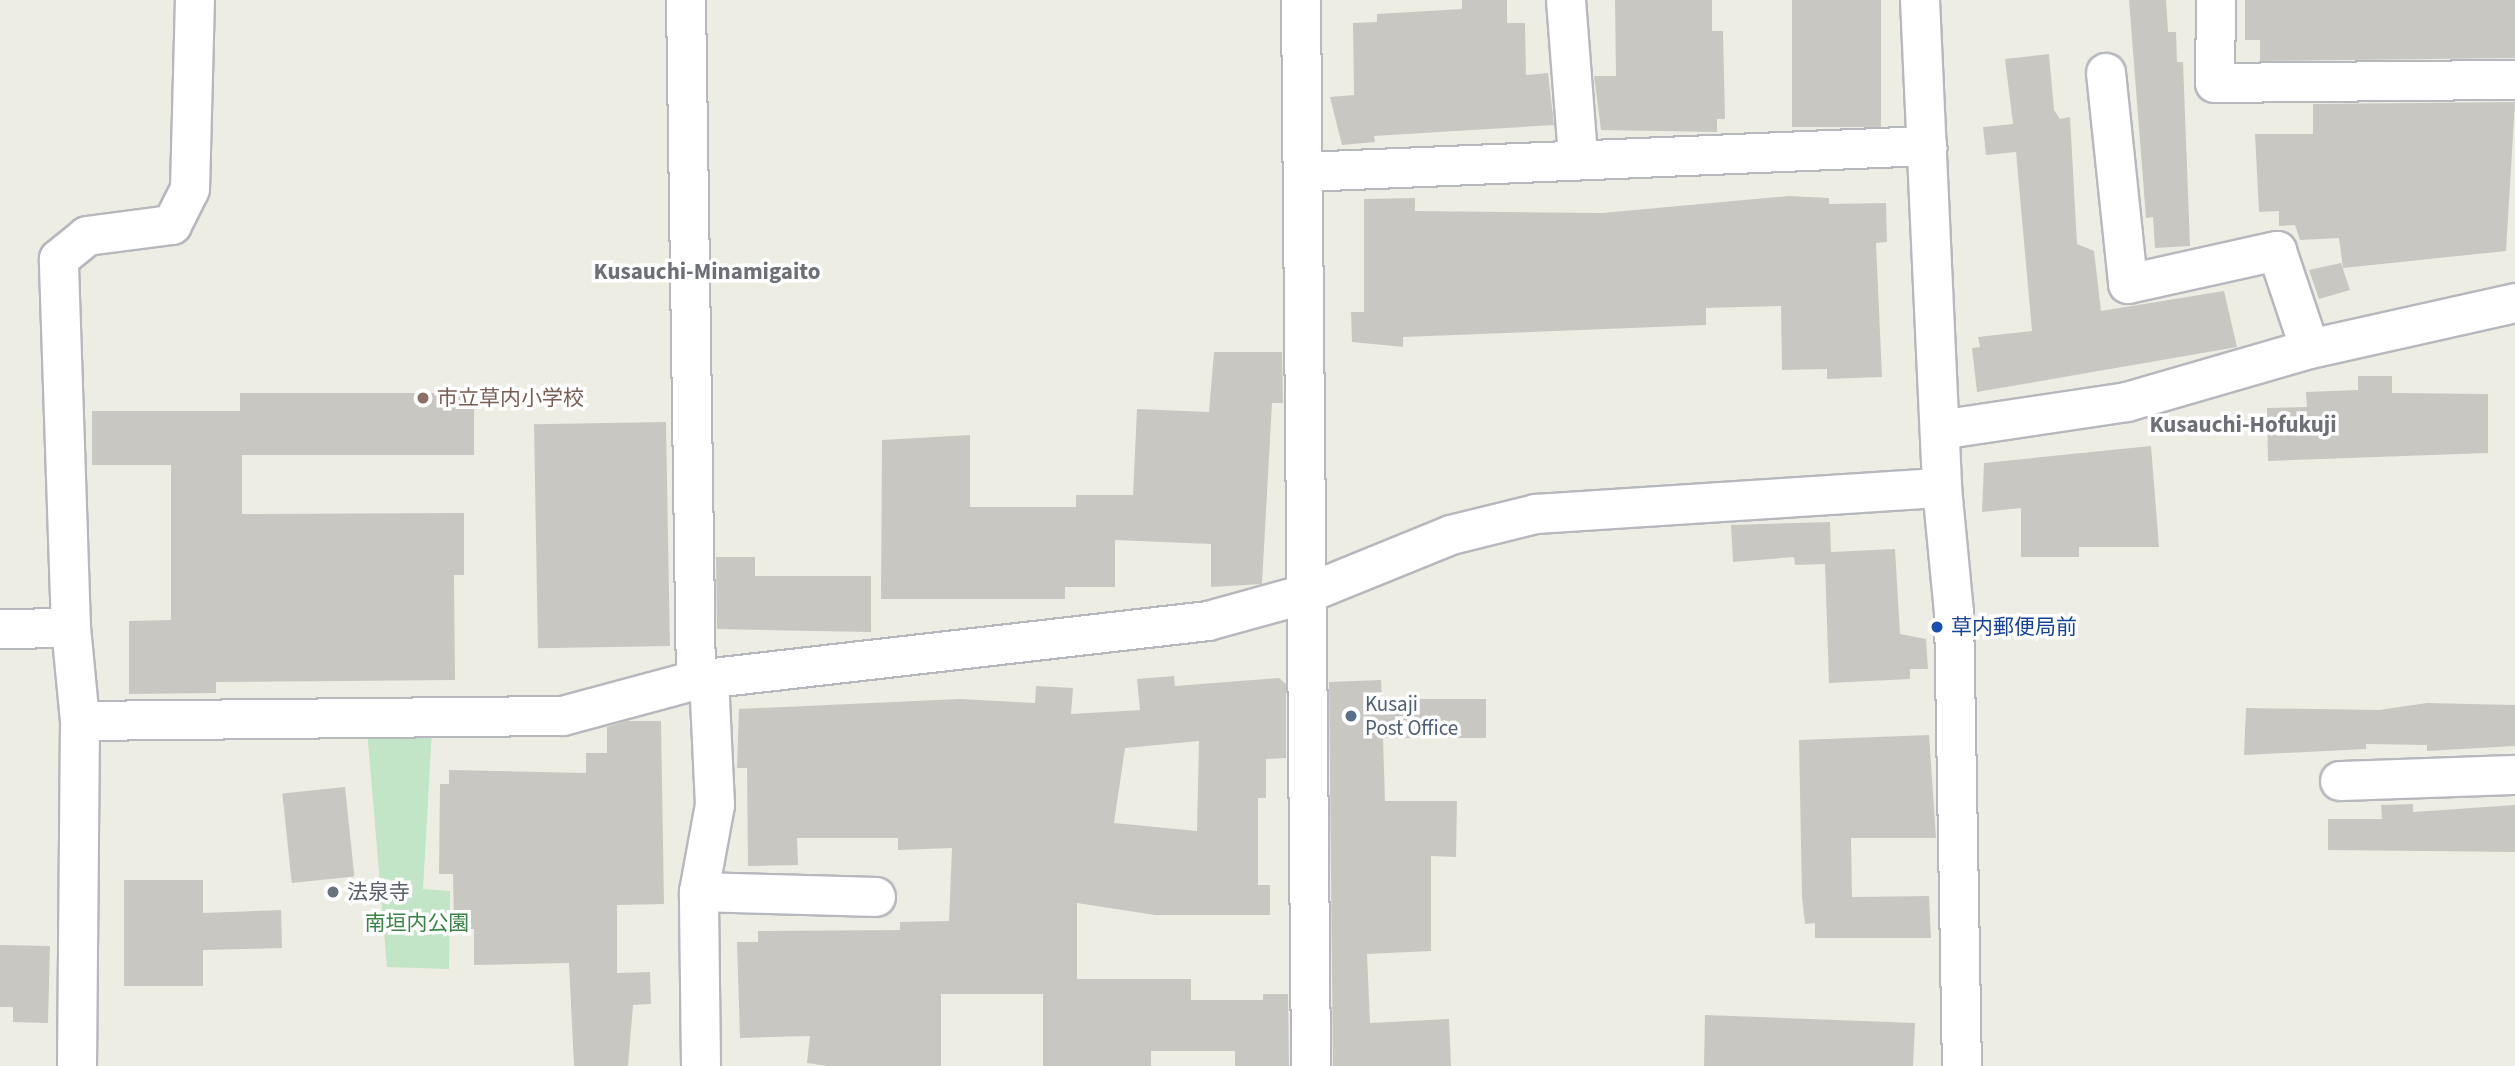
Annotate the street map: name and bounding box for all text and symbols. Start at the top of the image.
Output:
district label: Kusauchi-Minamigaito [594,258,820,286]
place label: 市立草内小学校 [437,385,584,411]
marker: 市立草内小学校 [415,390,431,406]
district label: Kusauchi-Hofukuji [2149,411,2337,439]
place label: 草内郵便局前 [1951,614,2077,640]
marker: 草内郵便局前 [1929,619,1945,635]
place label: Kusaji Post Office [1365,691,1458,741]
marker: Kusaji Post Office [1343,708,1359,724]
place label: 法泉寺 [347,879,410,905]
marker: 法泉寺 [325,884,341,900]
park label: 南垣内公園 [365,910,469,936]

